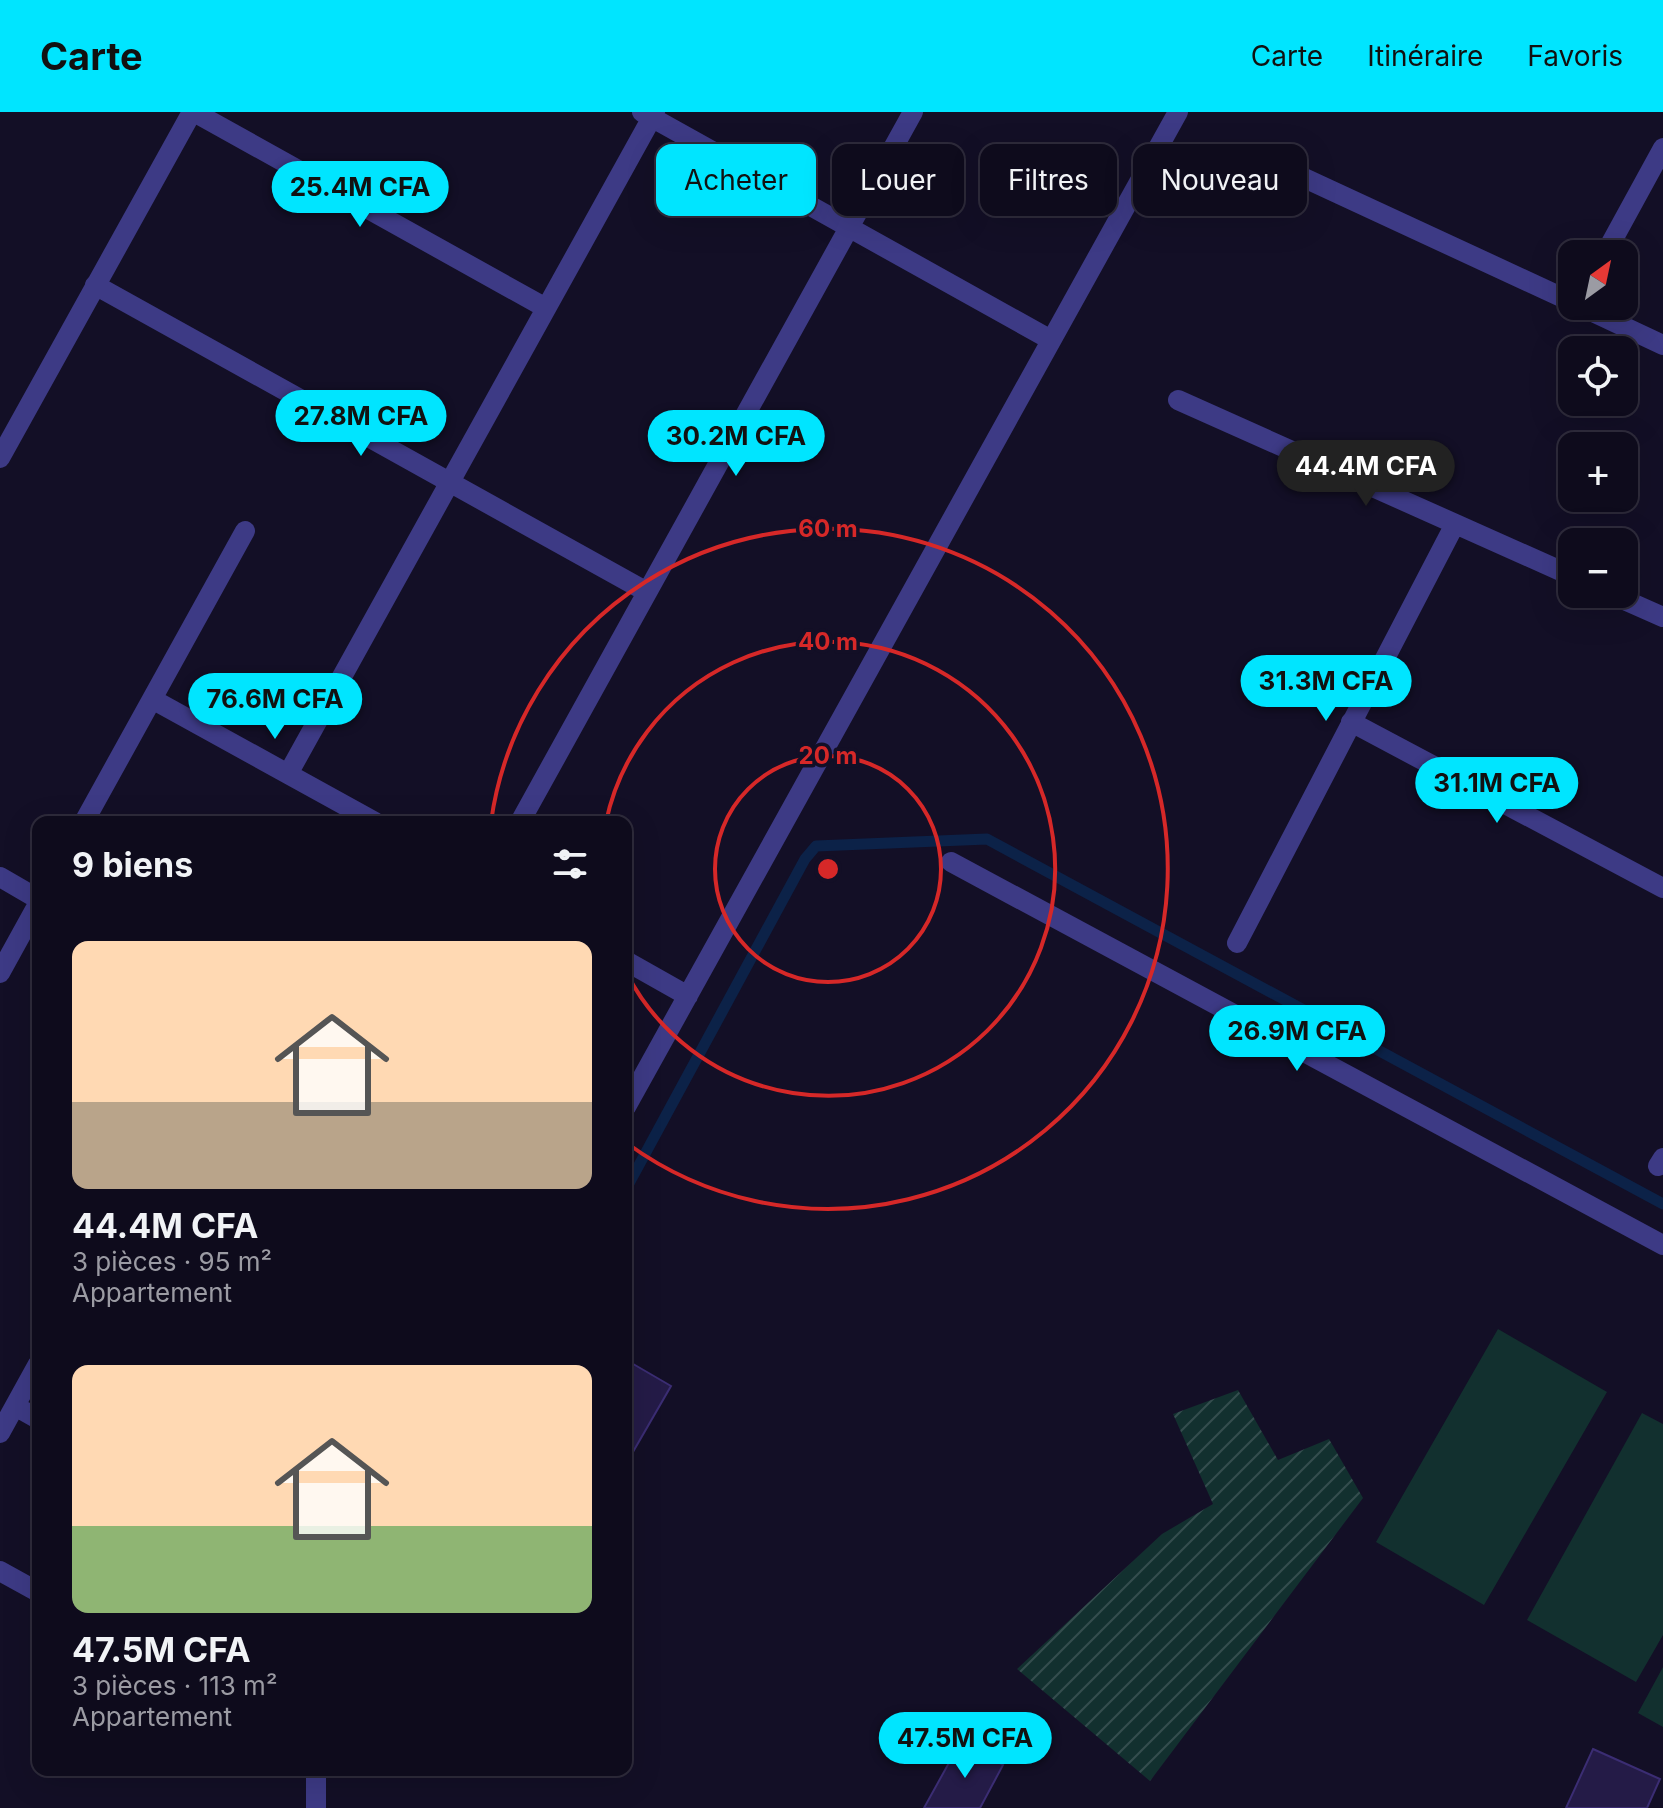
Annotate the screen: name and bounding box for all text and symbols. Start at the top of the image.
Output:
text: Carte [40,33,143,79]
text: Carte [1251,39,1323,73]
text: Itinéraire [1367,39,1483,73]
text: Favoris [1527,39,1623,73]
chip: Acheter [656,144,816,216]
chip: Louer [832,144,964,216]
chip: Filtres [980,144,1117,216]
chip: Nouveau [1133,144,1307,216]
pin: 25.4M CFA [268,161,452,229]
text: 25.4M CFA [290,171,430,202]
north arrow [1558,240,1638,320]
map controls [1558,240,1638,608]
button: locate [1558,336,1638,416]
pin: 27.8M CFA [269,390,453,458]
text: 27.8M CFA [293,400,429,431]
pin: 30.2M CFA [644,410,828,478]
text: 30.2M CFA [666,420,806,451]
button: + [1558,432,1638,512]
pin: 44.4M CFA [1274,440,1458,508]
text: 44.4M CFA [1295,450,1437,481]
text: 60 m [798,514,858,543]
button: − [1558,528,1638,608]
text: 40 m [798,627,858,656]
pin: 31.3M CFA [1234,655,1418,723]
text: 31.3M CFA [1259,665,1393,696]
pin: 76.6M CFA [183,673,367,741]
text: 76.6M CFA [206,683,344,714]
text: 20 m [799,741,857,770]
pin: 31.1M CFA [1405,757,1589,825]
text: 31.1M CFA [1433,767,1561,798]
icon: filters [548,842,592,886]
text: 9 biens [72,844,193,885]
centre of rings [814,855,842,883]
icon: home [260,993,404,1137]
pin: 26.9M CFA [1205,1005,1389,1073]
text: 26.9M CFA [1227,1015,1367,1046]
text: 44.4M CFA [72,1205,258,1246]
text: 3 pièces · 95 m² [72,1246,272,1277]
text: Appartement [72,1277,232,1308]
icon: home [260,1417,404,1561]
text: 47.5M CFA [72,1629,251,1670]
text: 3 pièces · 113 m² [72,1670,277,1701]
text: Appartement [72,1701,232,1732]
pin: 47.5M CFA [873,1712,1057,1780]
text: 47.5M CFA [897,1722,1033,1753]

